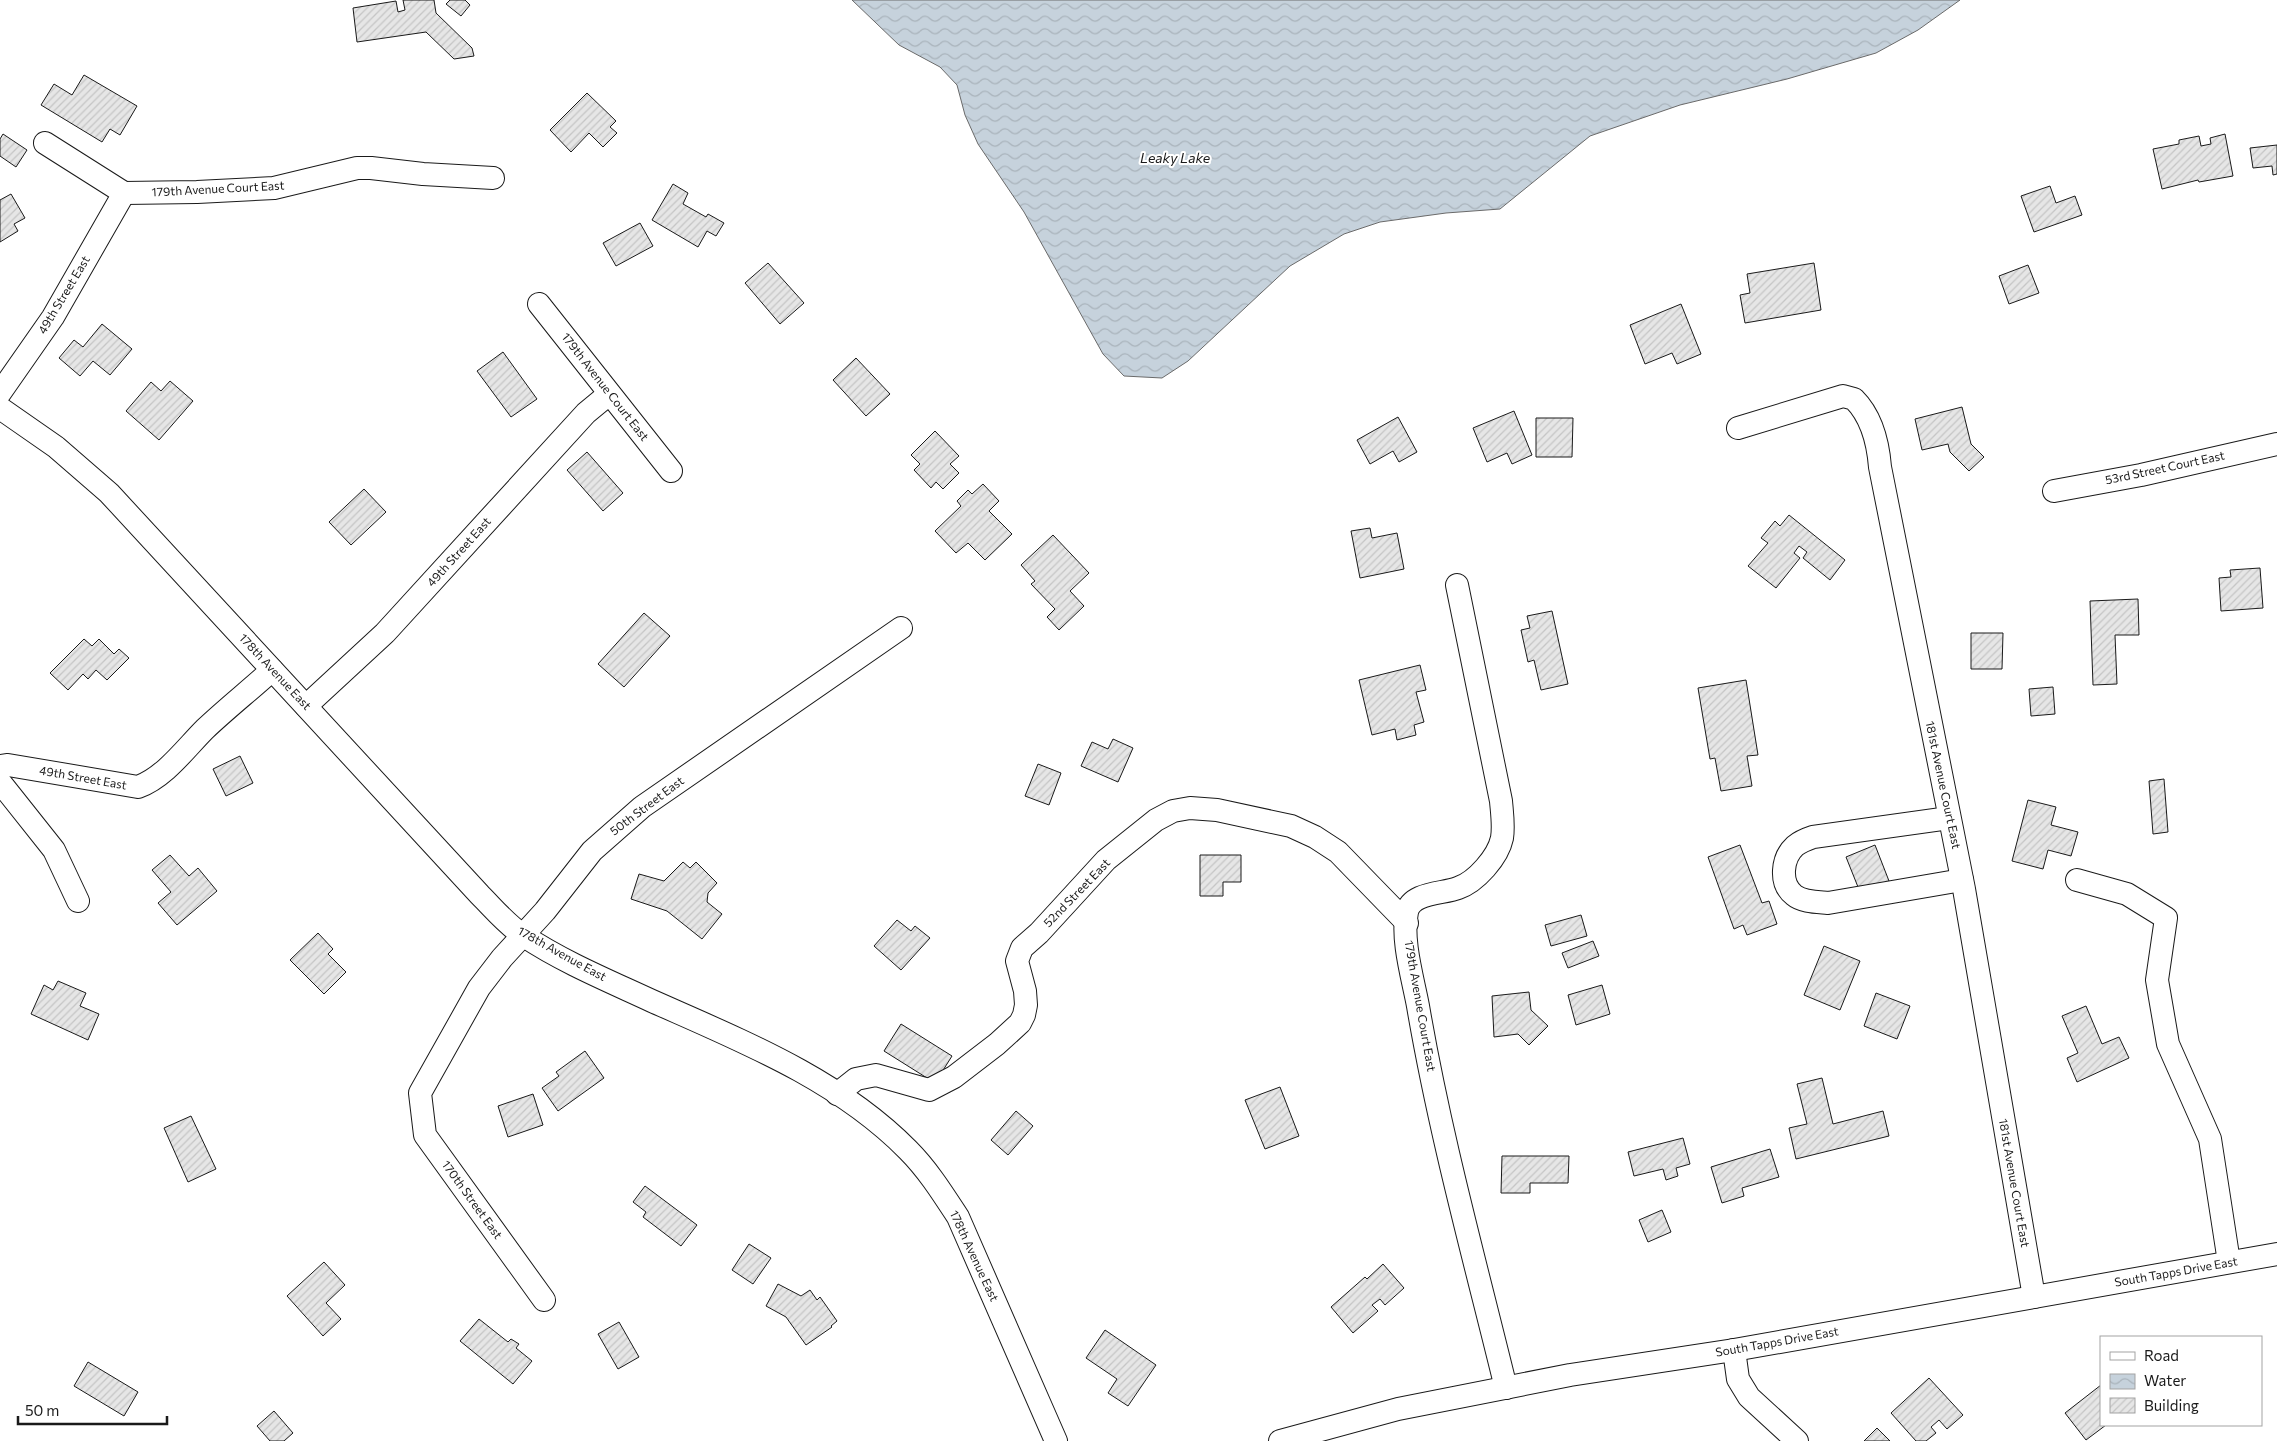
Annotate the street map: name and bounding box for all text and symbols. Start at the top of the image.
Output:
water label: Leaky Lake [1140,149,1211,166]
street label: 179th Avenue Court East [151,178,285,198]
street label: 49th Street East [34,253,92,336]
street label: 179th Avenue Court East [559,330,652,443]
street label: 53rd Street Court East [2104,448,2226,487]
street label: 49th Street East [423,514,493,589]
street label: 178th Avenue East [237,630,315,712]
street label: 181st Avenue Court East [1924,720,1964,850]
street label: 49th Street East [38,762,128,792]
street label: 50th Street East [607,773,686,838]
street label: 52nd Street East [1040,855,1112,929]
street label: 178th Avenue East [516,923,609,983]
street label: 179th Avenue Court East [1403,939,1439,1073]
street label: 181st Avenue Court East [1997,1117,2033,1248]
street label: 170th Street East [440,1158,506,1241]
street label: 178th Avenue East [948,1208,1002,1303]
street label: South Tapps Drive East [2113,1253,2239,1289]
street label: South Tapps Drive East [1714,1323,1840,1359]
legend [2100,1336,2262,1426]
text: Road [2144,1346,2179,1364]
text: Water [2144,1371,2186,1389]
scale bar [18,1394,166,1426]
text: Building [2144,1396,2199,1414]
text: 50 m [25,1401,59,1419]

